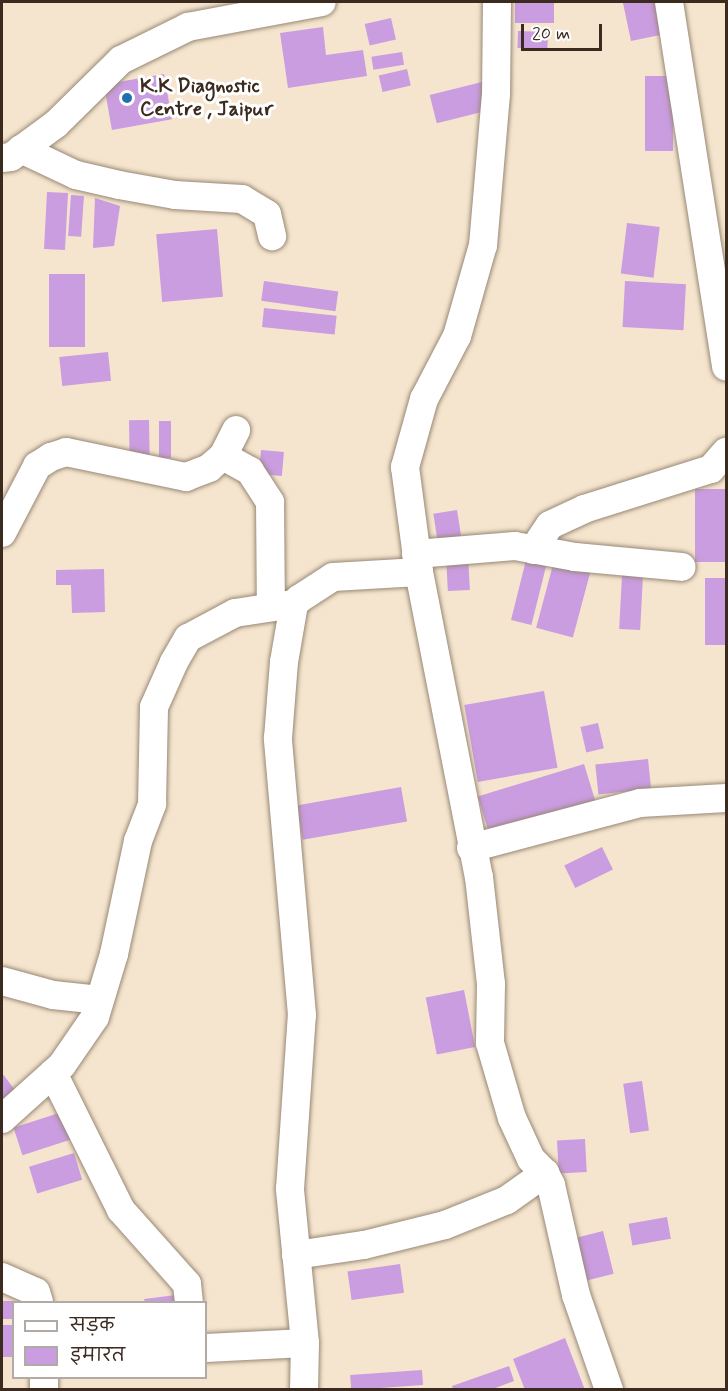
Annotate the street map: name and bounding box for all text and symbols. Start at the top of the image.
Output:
scale bar [524,12,605,50]
text: 20 m [532,22,570,46]
place label: K.K Diagnostic Centre , Jaipur [140,74,273,121]
marker: K.K Diagnostic Centre , Jaipur [118,89,136,107]
legend [12,1301,207,1379]
text: सड़क [70,1314,114,1338]
text: इमारत [70,1344,125,1368]

